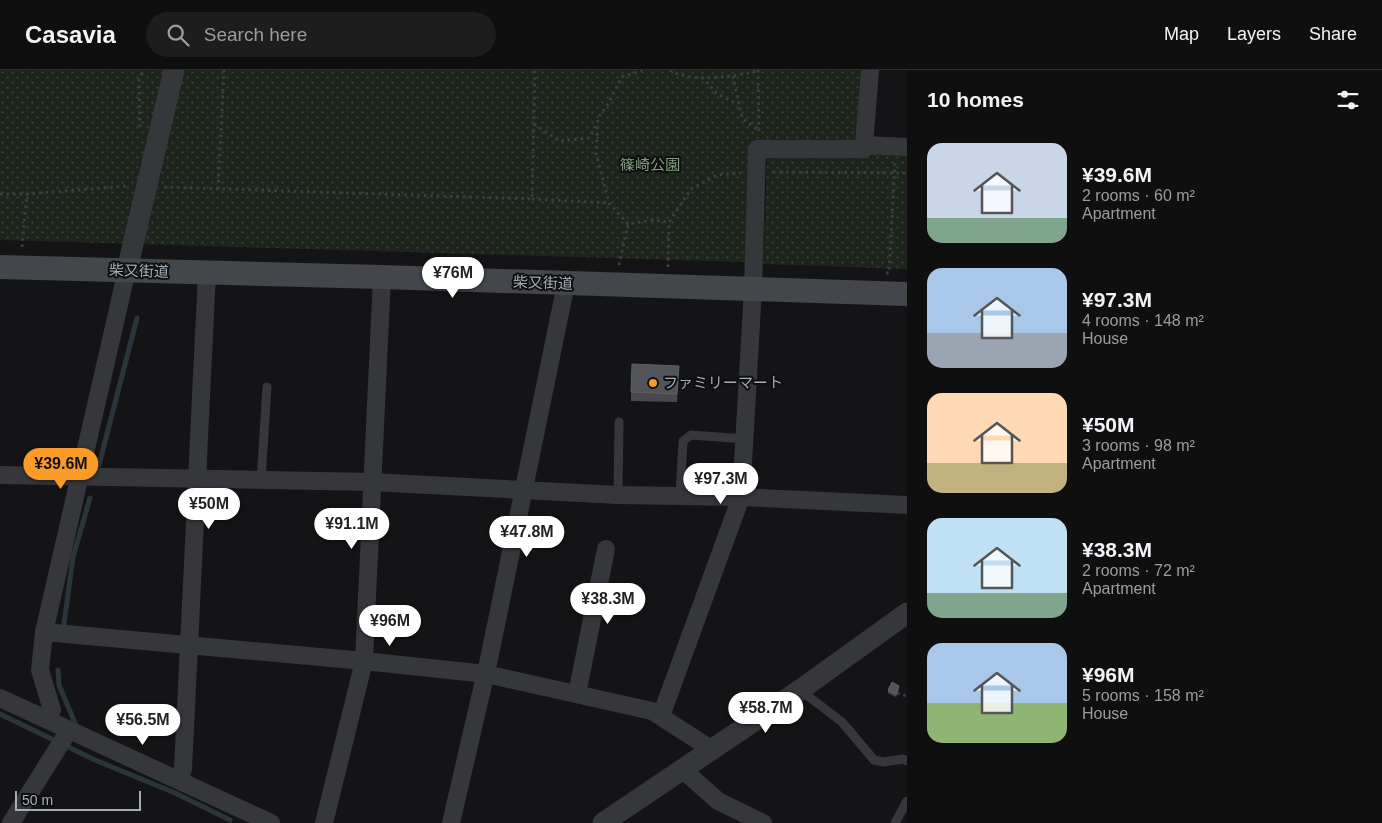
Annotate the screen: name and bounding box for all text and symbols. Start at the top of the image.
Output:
search box [146,12,496,57]
text: Casavia [25,21,116,48]
icon: search [164,21,192,49]
text: Search here [204,24,307,45]
text: Map [1164,24,1199,44]
text: Layers [1227,24,1281,44]
text: Share [1309,24,1357,44]
icon: filters [1334,86,1362,114]
text: 10 homes [927,88,1024,111]
park label: 篠崎公園 [620,156,680,173]
icon: home [967,163,1027,223]
text: ¥39.6M [1082,163,1152,186]
text: 2 rooms · 60 m² [1082,187,1195,204]
text: Apartment [1082,205,1156,222]
pin: ¥76M [423,256,483,299]
street label: 柴又街道 [109,261,169,280]
text: ¥76M [433,264,473,281]
street label: 柴又街道 [513,273,573,292]
icon: home [967,288,1027,348]
text: ¥97.3M [1082,288,1152,311]
text: 4 rooms · 148 m² [1082,312,1204,329]
text: House [1082,330,1128,347]
place label: ファミリーマート [663,374,783,391]
marker: ファミリーマート [647,377,659,389]
icon: home [967,413,1027,473]
text: ¥50M [1082,413,1135,436]
text: 3 rooms · 98 m² [1082,437,1195,454]
pin: ¥39.6M [20,448,102,490]
text: ¥39.6M [34,455,88,472]
text: Apartment [1082,455,1156,472]
pin: ¥97.3M [680,462,762,505]
text: ¥97.3M [694,470,748,487]
pin: ¥50M [179,488,239,530]
text: ¥50M [189,495,229,512]
pin: ¥91.1M [311,508,393,550]
text: ¥91.1M [325,515,379,532]
pin: ¥47.8M [486,516,568,558]
text: ¥47.8M [500,523,554,540]
icon: home [967,538,1027,598]
text: ¥38.3M [1082,538,1152,561]
text: 2 rooms · 72 m² [1082,562,1195,579]
text: Apartment [1082,580,1156,597]
pin: ¥38.3M [567,582,649,625]
text: ¥38.3M [581,590,635,607]
pin: ¥96M [360,604,420,647]
text: ¥96M [370,612,410,629]
icon: home [967,663,1027,723]
text: ¥96M [1082,663,1135,686]
text: 5 rooms · 158 m² [1082,687,1204,704]
pin: ¥58.7M [725,692,807,734]
text: ¥58.7M [739,699,793,716]
pin: ¥56.5M [102,704,184,746]
text: House [1082,705,1128,722]
text: ¥56.5M [116,711,170,728]
scale bar [15,788,141,811]
text: 50 m [22,792,53,808]

